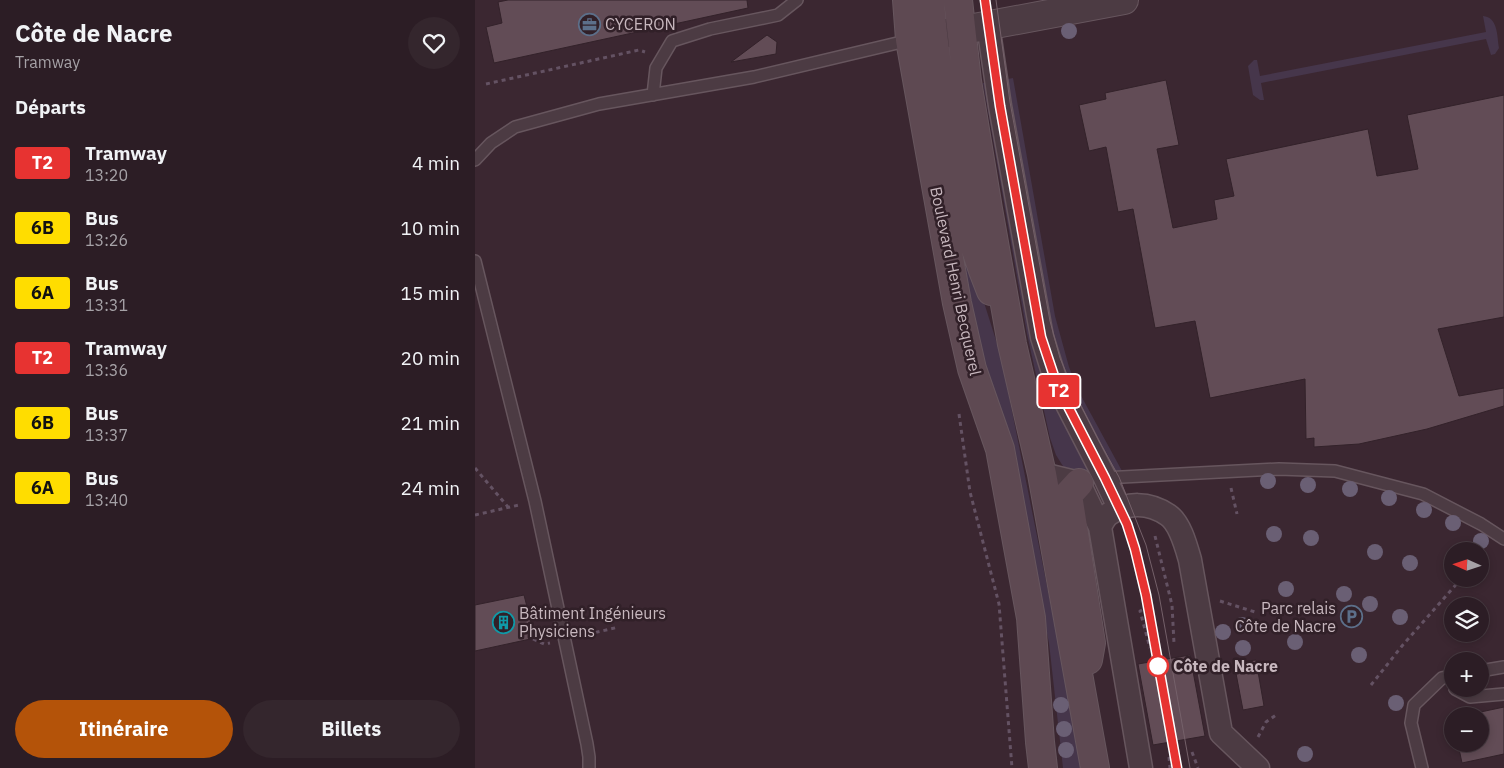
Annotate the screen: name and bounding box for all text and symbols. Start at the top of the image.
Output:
office icon: CYCERON [577,12,601,36]
place label: CYCERON [605,14,676,34]
text: Côte de Nacre [15,17,173,49]
button: heart [408,17,460,69]
text: Tramway [15,52,80,72]
text: Départs [15,95,86,119]
text: Tramway [85,141,167,165]
text: T2 [32,151,53,174]
text: 4 min [412,151,460,175]
text: 13:20 [85,165,128,185]
street label: Boulevard Henri Becquerel [926,185,986,377]
text: Bus [85,206,119,230]
text: 6B [31,216,54,239]
text: 10 min [401,216,460,240]
text: 13:26 [85,230,128,250]
text: Bus [85,271,119,295]
text: 6A [31,281,54,304]
text: 15 min [401,281,460,305]
text: 13:31 [85,295,128,315]
text: Tramway [85,336,167,360]
text: T2 [32,346,53,369]
text: 20 min [401,346,460,370]
text: 13:36 [85,360,128,380]
line badge: T2 [1037,375,1081,407]
text: T2 [1048,379,1070,402]
text: Bus [85,401,119,425]
text: 6B [31,411,54,434]
text: 21 min [401,411,460,435]
text: 13:37 [85,425,128,445]
text: Bus [85,466,119,490]
text: 6A [31,476,54,499]
text: 24 min [401,476,460,500]
text: 13:40 [85,490,128,510]
north arrow [1444,542,1489,588]
map controls [1444,542,1489,752]
button: layers [1444,597,1489,642]
place label: Parc relais Côte de Nacre [1235,598,1336,636]
place label: Bâtiment Ingénieurs Physiciens [519,603,666,641]
parking icon: Parc relais Côte de Nacre [1340,605,1364,629]
building icon: Bâtiment Ingénieurs Physiciens [491,610,515,634]
button: + [1444,652,1489,697]
marker: Côte de Nacre [1147,655,1169,677]
place label: Côte de Nacre [1173,656,1278,676]
button: Itinéraire [15,700,233,758]
button: Billets [243,700,460,758]
button: − [1444,707,1489,752]

